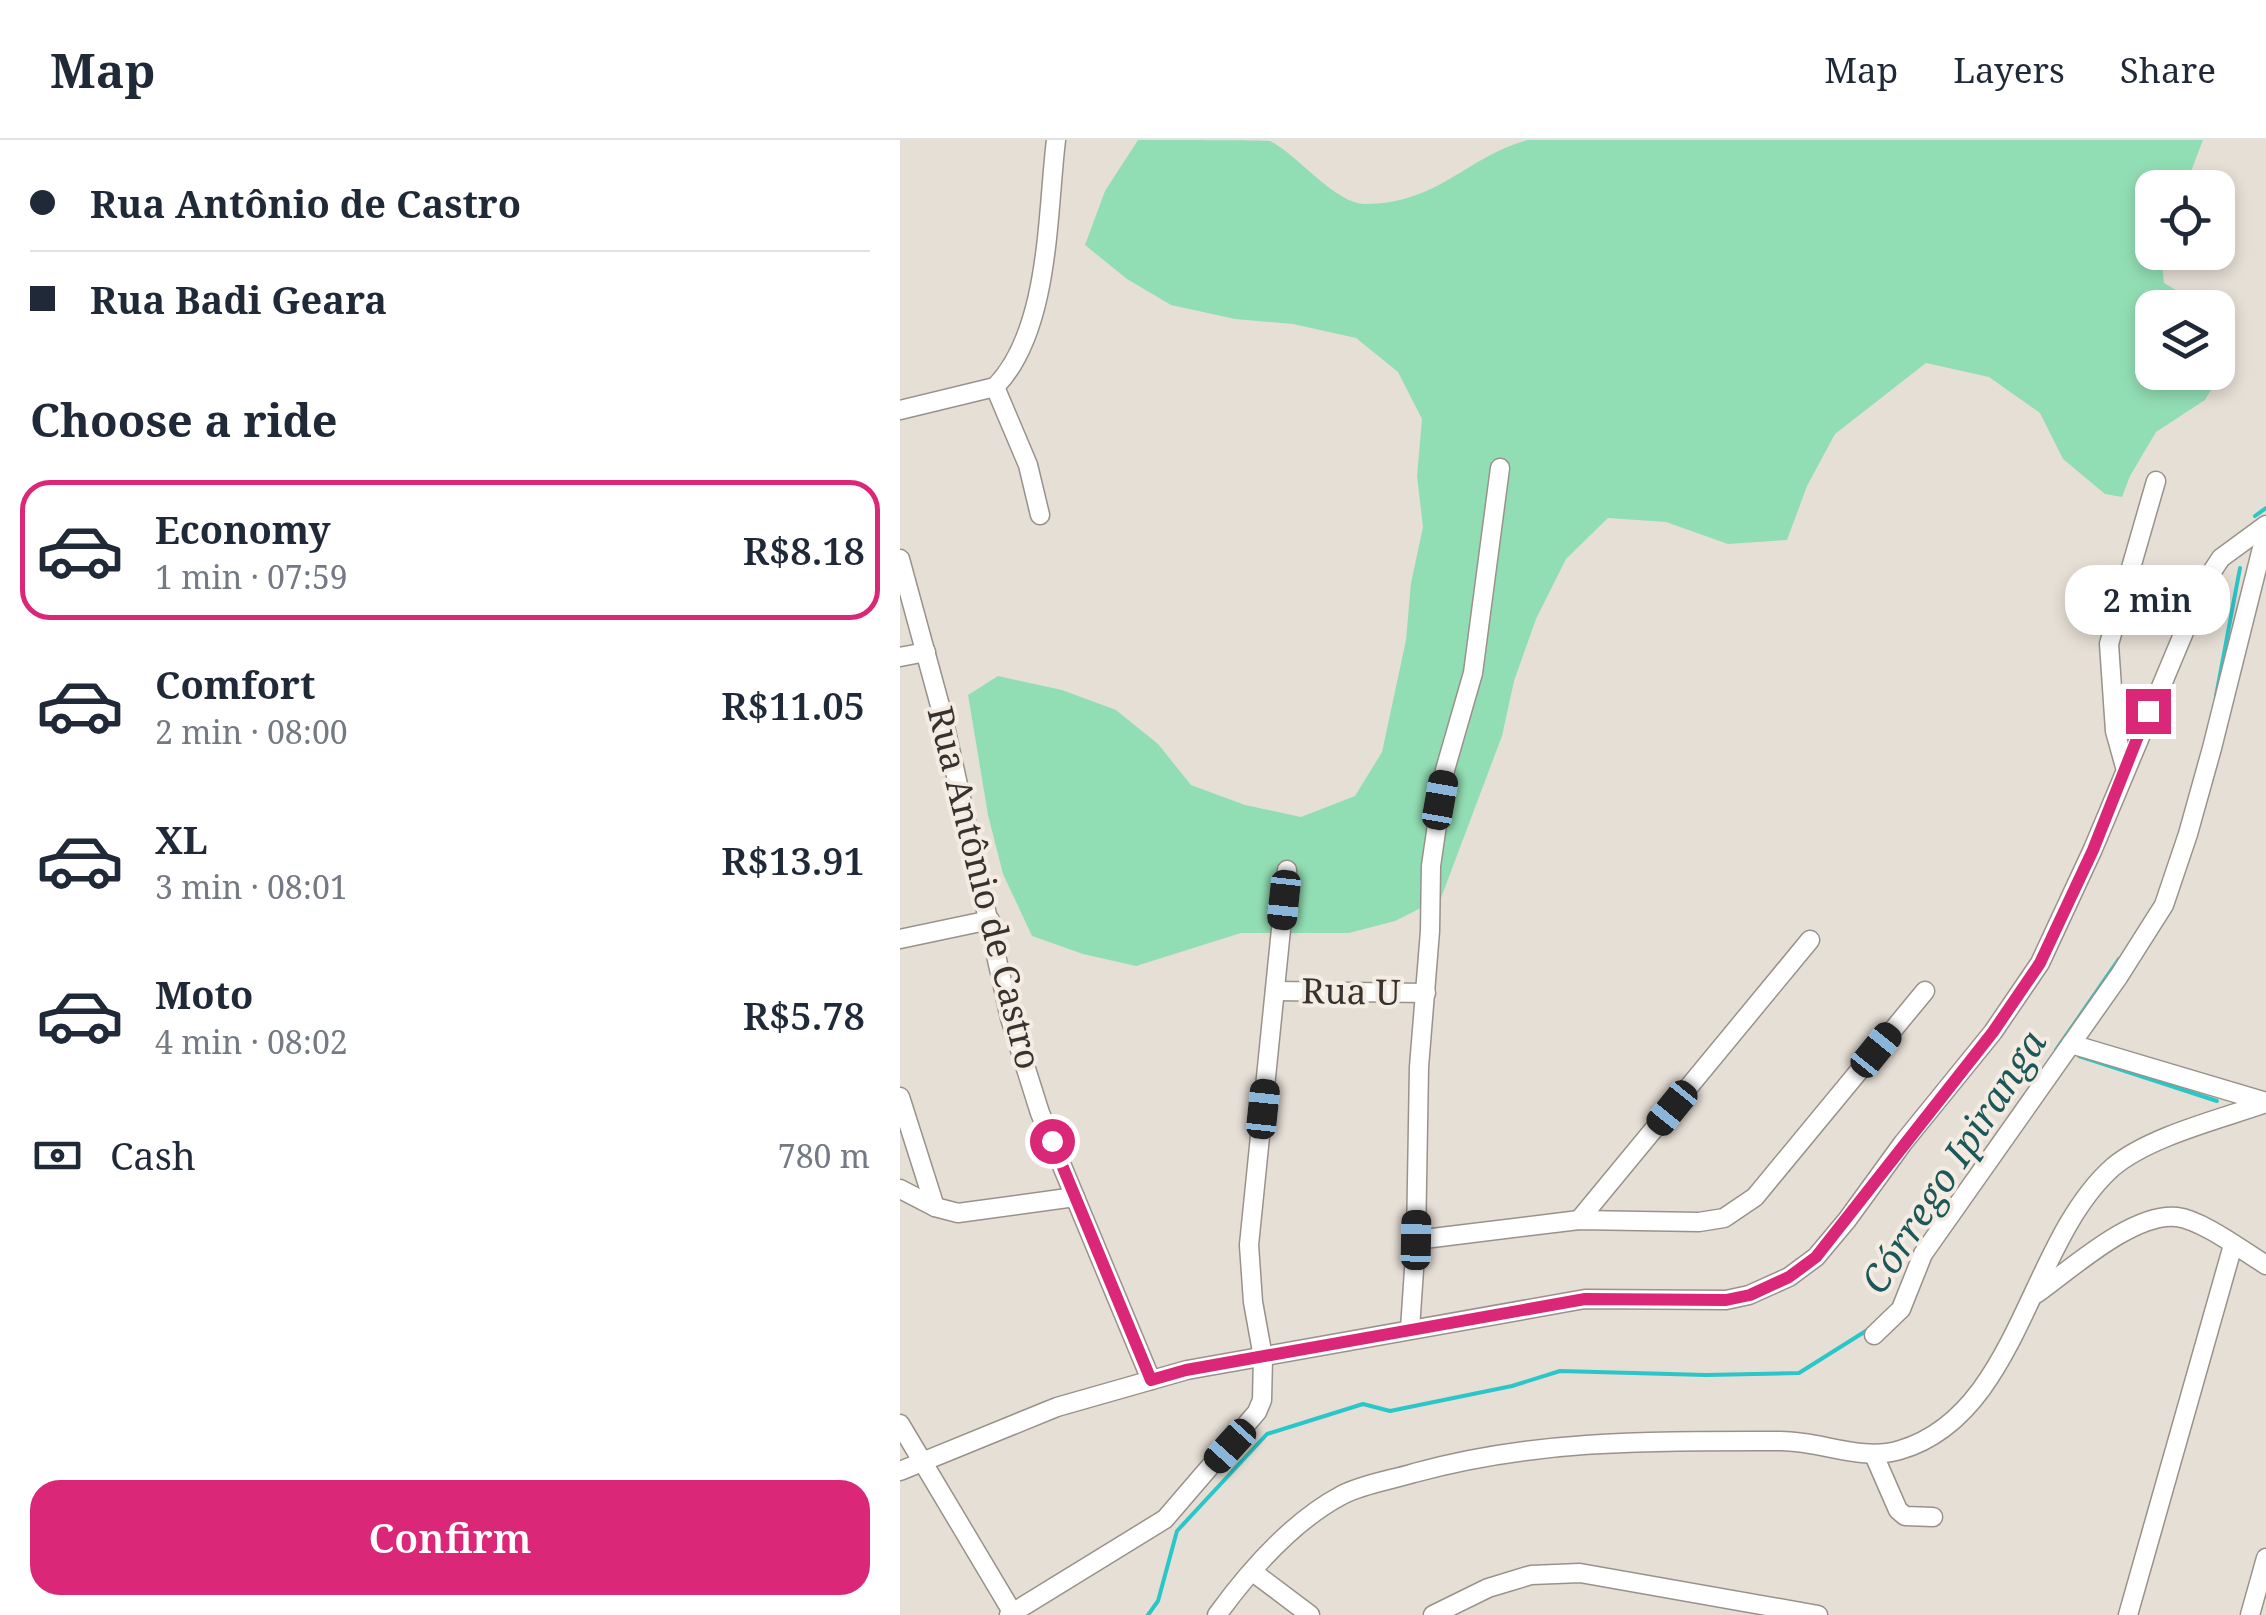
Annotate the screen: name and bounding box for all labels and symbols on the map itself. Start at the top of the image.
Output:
callout: 2 min [2066,566,2230,636]
route end [2126,689,2171,734]
street label: Rua Antônio de Castro [918,701,1053,1074]
car [1420,768,1460,832]
car [1266,869,1302,931]
street label: Rua U [1301,966,1401,1015]
car [1845,1017,1907,1083]
water label: Córrego Ipiranga [1848,1019,2057,1303]
car [1641,1075,1703,1141]
car [1245,1078,1281,1140]
route start [1030,1119,1075,1164]
car [1400,1210,1432,1270]
car [1199,1414,1261,1478]

